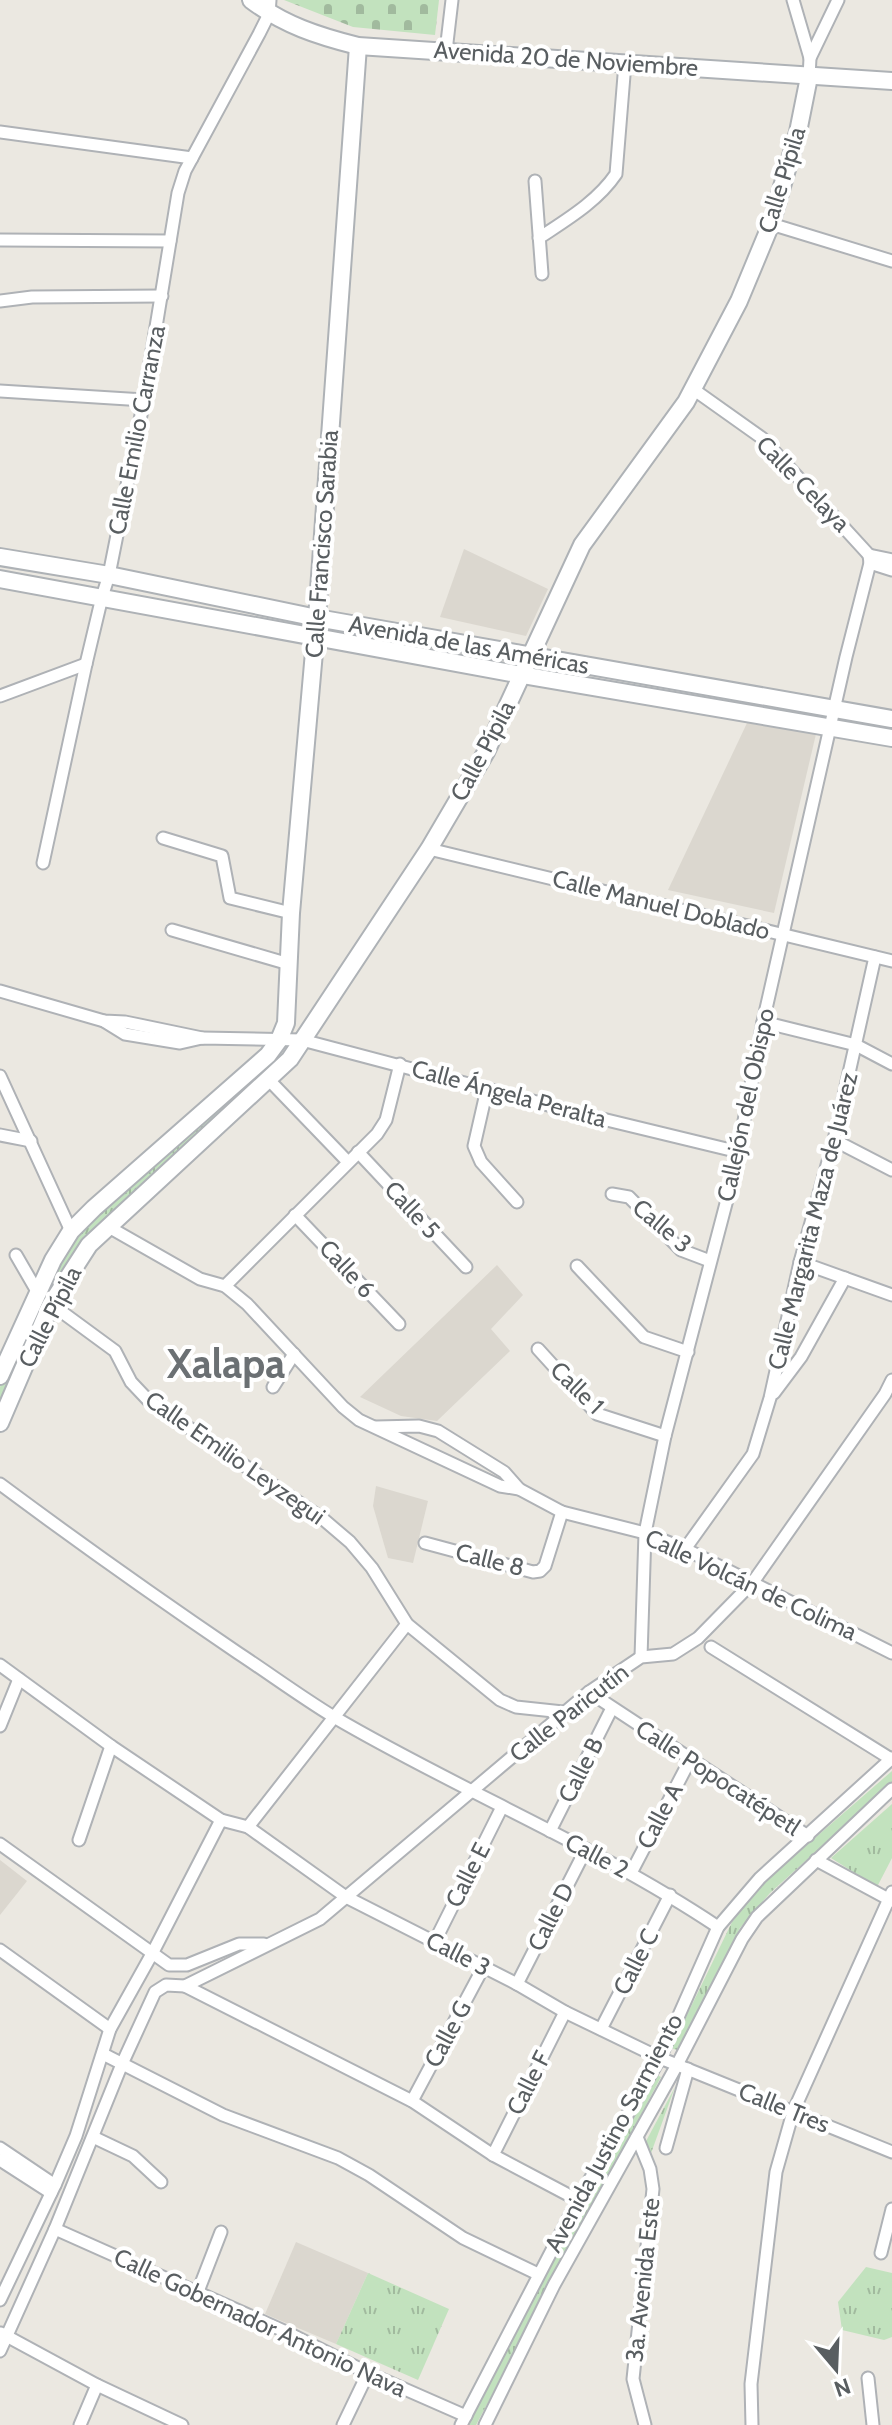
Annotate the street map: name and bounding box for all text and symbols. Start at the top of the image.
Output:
street label: Avenida 20 de Noviembre [433,35,699,82]
street label: Calle Pípila [752,123,812,236]
street label: Calle Emilio Carranza [102,322,171,537]
street label: Calle Francisco Sarabia [299,428,344,659]
street label: Calle Celaya [751,430,857,538]
street label: Avenida de las Américas [347,609,591,680]
street label: Calle Pípila [444,695,521,806]
street label: Calle Manuel Doblado [549,863,773,946]
street label: Callejón del Obispo [711,1006,780,1204]
street label: Calle Ángela Peralta [409,1054,610,1134]
street label: Calle Margarita Maza de Juárez [761,1069,864,1373]
street label: Calle 5 [379,1175,446,1244]
street label: Calle 3 [627,1193,698,1259]
street label: Calle 6 [313,1234,381,1304]
street label: Calle Pípila [12,1261,88,1372]
district label: Xalapa [166,1339,285,1388]
street label: Calle 1 [545,1355,610,1420]
street label: Calle Emilio Leyzegui [140,1385,331,1530]
street label: Calle Volcán de Colima [641,1523,862,1647]
street label: Calle 8 [453,1537,527,1582]
street label: Calle Paricutín [503,1657,634,1768]
street label: Calle Popocatépetl [631,1714,806,1842]
street label: Calle B [552,1732,609,1807]
street label: Calle A [630,1778,689,1853]
street label: Calle 2 [561,1827,634,1884]
street label: Calle E [439,1838,496,1912]
street label: Calle D [521,1878,580,1956]
street label: Calle C [607,1924,664,2000]
street label: Calle 3 [421,1925,495,1982]
street label: Calle G [418,1995,477,2072]
street label: Avenida Justino Sarmiento [538,2008,689,2257]
street label: Calle F [500,2046,557,2120]
street label: Calle Tres [735,2076,834,2139]
street label: 3a. Avenida Este [619,2196,666,2363]
street label: Calle Gobernador Antonio Nava [109,2242,411,2403]
north arrow [796,2329,876,2409]
text: N [831,2372,854,2403]

